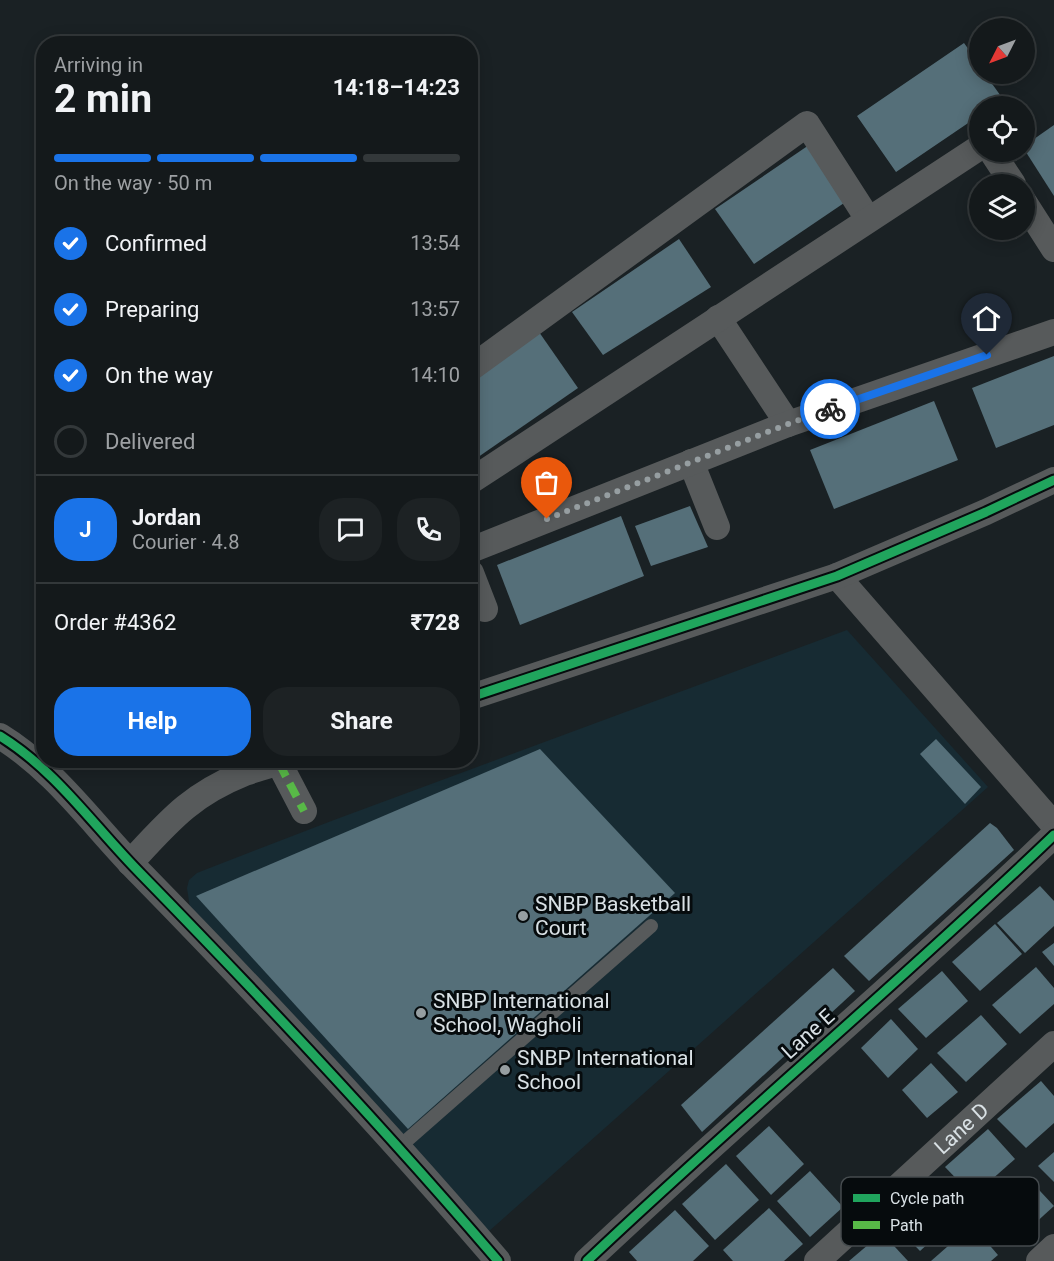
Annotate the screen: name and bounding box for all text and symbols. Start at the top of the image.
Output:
north arrow [969,18,1035,84]
map controls [969,18,1035,240]
text: Arriving in [54,53,143,77]
text: 14:18–14:23 [333,75,460,100]
text: 2 min [54,76,152,122]
button: locate [969,96,1035,162]
text: On the way · 50 m [54,171,212,195]
button: layers [969,174,1035,240]
icon: check [54,227,87,260]
text: Confirmed [105,231,207,256]
text: 13:54 [410,231,460,255]
icon: check [54,293,87,326]
pin [961,293,1012,355]
text: Preparing [105,297,199,322]
text: 13:57 [410,297,460,321]
icon: home [970,302,1003,335]
icon: check [54,359,87,392]
text: On the way [105,363,213,388]
text: 14:10 [410,363,460,387]
courier [800,379,860,439]
icon: bike [814,393,847,426]
text: Delivered [105,429,195,454]
pin [521,457,572,519]
icon: bag [530,466,563,499]
button: chat [319,498,382,561]
button: phone [397,498,460,561]
text: Jordan [132,505,201,530]
text: J [79,517,92,542]
text: Courier · 4.8 [132,530,239,554]
text: Order #4362 [54,610,176,635]
text: ₹728 [411,610,460,635]
button: Help [54,687,251,756]
button: Share [263,687,460,756]
place label: SNBP Basketball Court [535,892,691,940]
marker: SNBP Basketball Court [516,909,530,923]
place label: SNBP International School, Wagholi [433,989,610,1037]
street label: Lane E [777,1004,839,1064]
marker: SNBP International School, Wagholi [414,1006,428,1020]
place label: SNBP International School [517,1046,694,1094]
marker: SNBP International School [498,1063,512,1077]
street label: Lane D [930,1098,993,1159]
legend [841,1177,1039,1246]
text: Cycle path [890,1189,964,1208]
text: Path [890,1216,923,1235]

